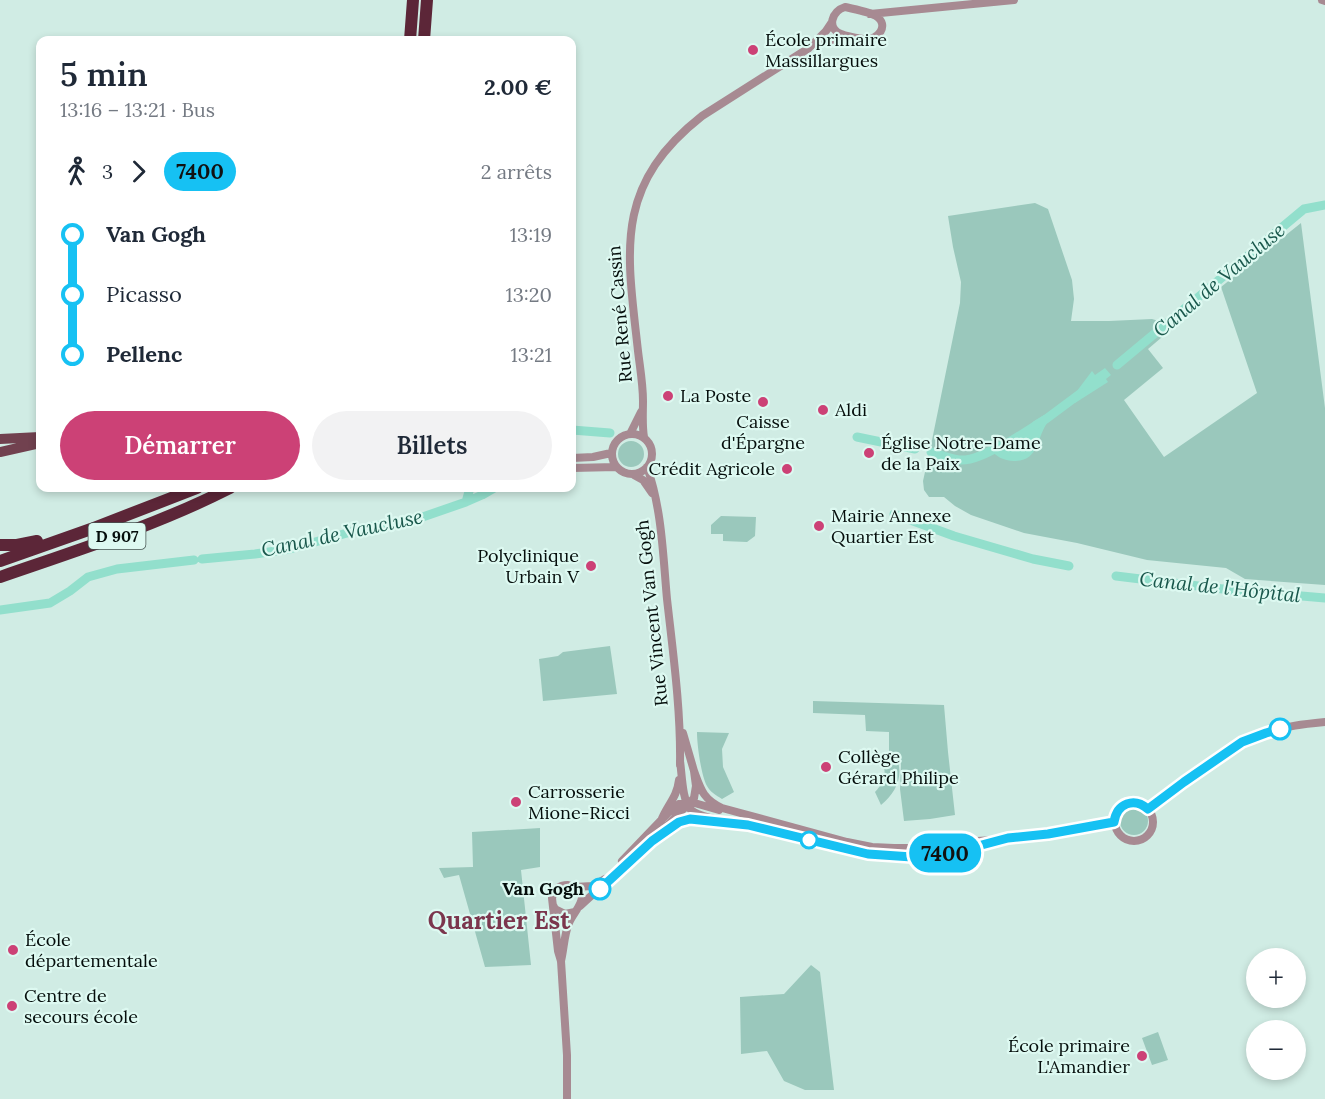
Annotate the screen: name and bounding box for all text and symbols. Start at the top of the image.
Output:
place label: École primaire Massillargues [765,28,887,72]
marker: École primaire Massillargues [746,43,760,57]
text: 5 min [60,53,148,95]
text: 2.00 € [484,73,552,101]
text: 13:16 – 13:21 · Bus [60,97,215,122]
icon: walk [60,155,93,188]
icon: forward [122,155,155,188]
text: 7400 [176,158,224,185]
text: 3 [102,159,113,184]
text: 2 arrêts [481,159,552,184]
water label: Canal de Vaucluse [1148,217,1290,342]
text: Van Gogh [106,220,206,248]
text: 13:19 [510,222,552,247]
street label: Rue René Cassin [602,245,637,383]
text: Picasso [106,280,182,308]
text: 13:20 [505,282,552,307]
text: Pellenc [106,340,183,368]
text: 13:21 [511,342,552,367]
place label: La Poste [680,384,751,407]
marker: La Poste [661,389,675,403]
marker: Caisse d'Épargne [756,395,770,409]
place label: Aldi [834,398,867,421]
marker: Aldi [816,403,830,417]
place label: Caisse d'Épargne [721,410,805,454]
button: Démarrer [60,411,300,480]
button: Billets [312,411,552,480]
place label: Église Notre-Dame de la Paix [881,431,1041,475]
marker: Église Notre-Dame de la Paix [862,446,876,460]
place label: Crédit Agricole [649,457,775,480]
marker: Crédit Agricole [780,462,794,476]
water label: Canal de Vaucluse [259,503,425,562]
place label: Mairie Annexe Quartier Est [831,504,951,548]
street label: Rue Vincent Van Gogh [630,518,673,707]
marker: Mairie Annexe Quartier Est [812,519,826,533]
road number: D 907 [88,523,146,549]
place label: Polyclinique Urbain V [477,544,580,588]
marker: Polyclinique Urbain V [584,559,598,573]
water label: Canal de l'Hôpital [1138,566,1302,607]
unlabelled marker [1269,718,1291,740]
place label: Collège Gérard Philipe [838,745,959,789]
marker: Collège Gérard Philipe [819,760,833,774]
place label: Carrosserie Mione-Ricci [528,780,630,824]
marker: Carrosserie Mione-Ricci [509,795,523,809]
unlabelled marker [800,831,818,849]
line badge: 7400 [903,834,987,872]
text: 7400 [921,840,969,867]
place label: Van Gogh [502,877,584,900]
marker: Van Gogh [589,878,611,900]
district label: Quartier Est [428,905,571,936]
place label: École départementale [25,928,158,972]
marker: École départementale [6,943,20,957]
map controls [1246,948,1306,1080]
button: + [1246,948,1306,1008]
place label: Centre de secours école [24,984,138,1028]
marker: Centre de secours école [5,999,19,1013]
button: − [1246,1020,1306,1080]
place label: École primaire L'Amandier [1008,1034,1130,1078]
marker: École primaire L'Amandier [1135,1049,1149,1063]

